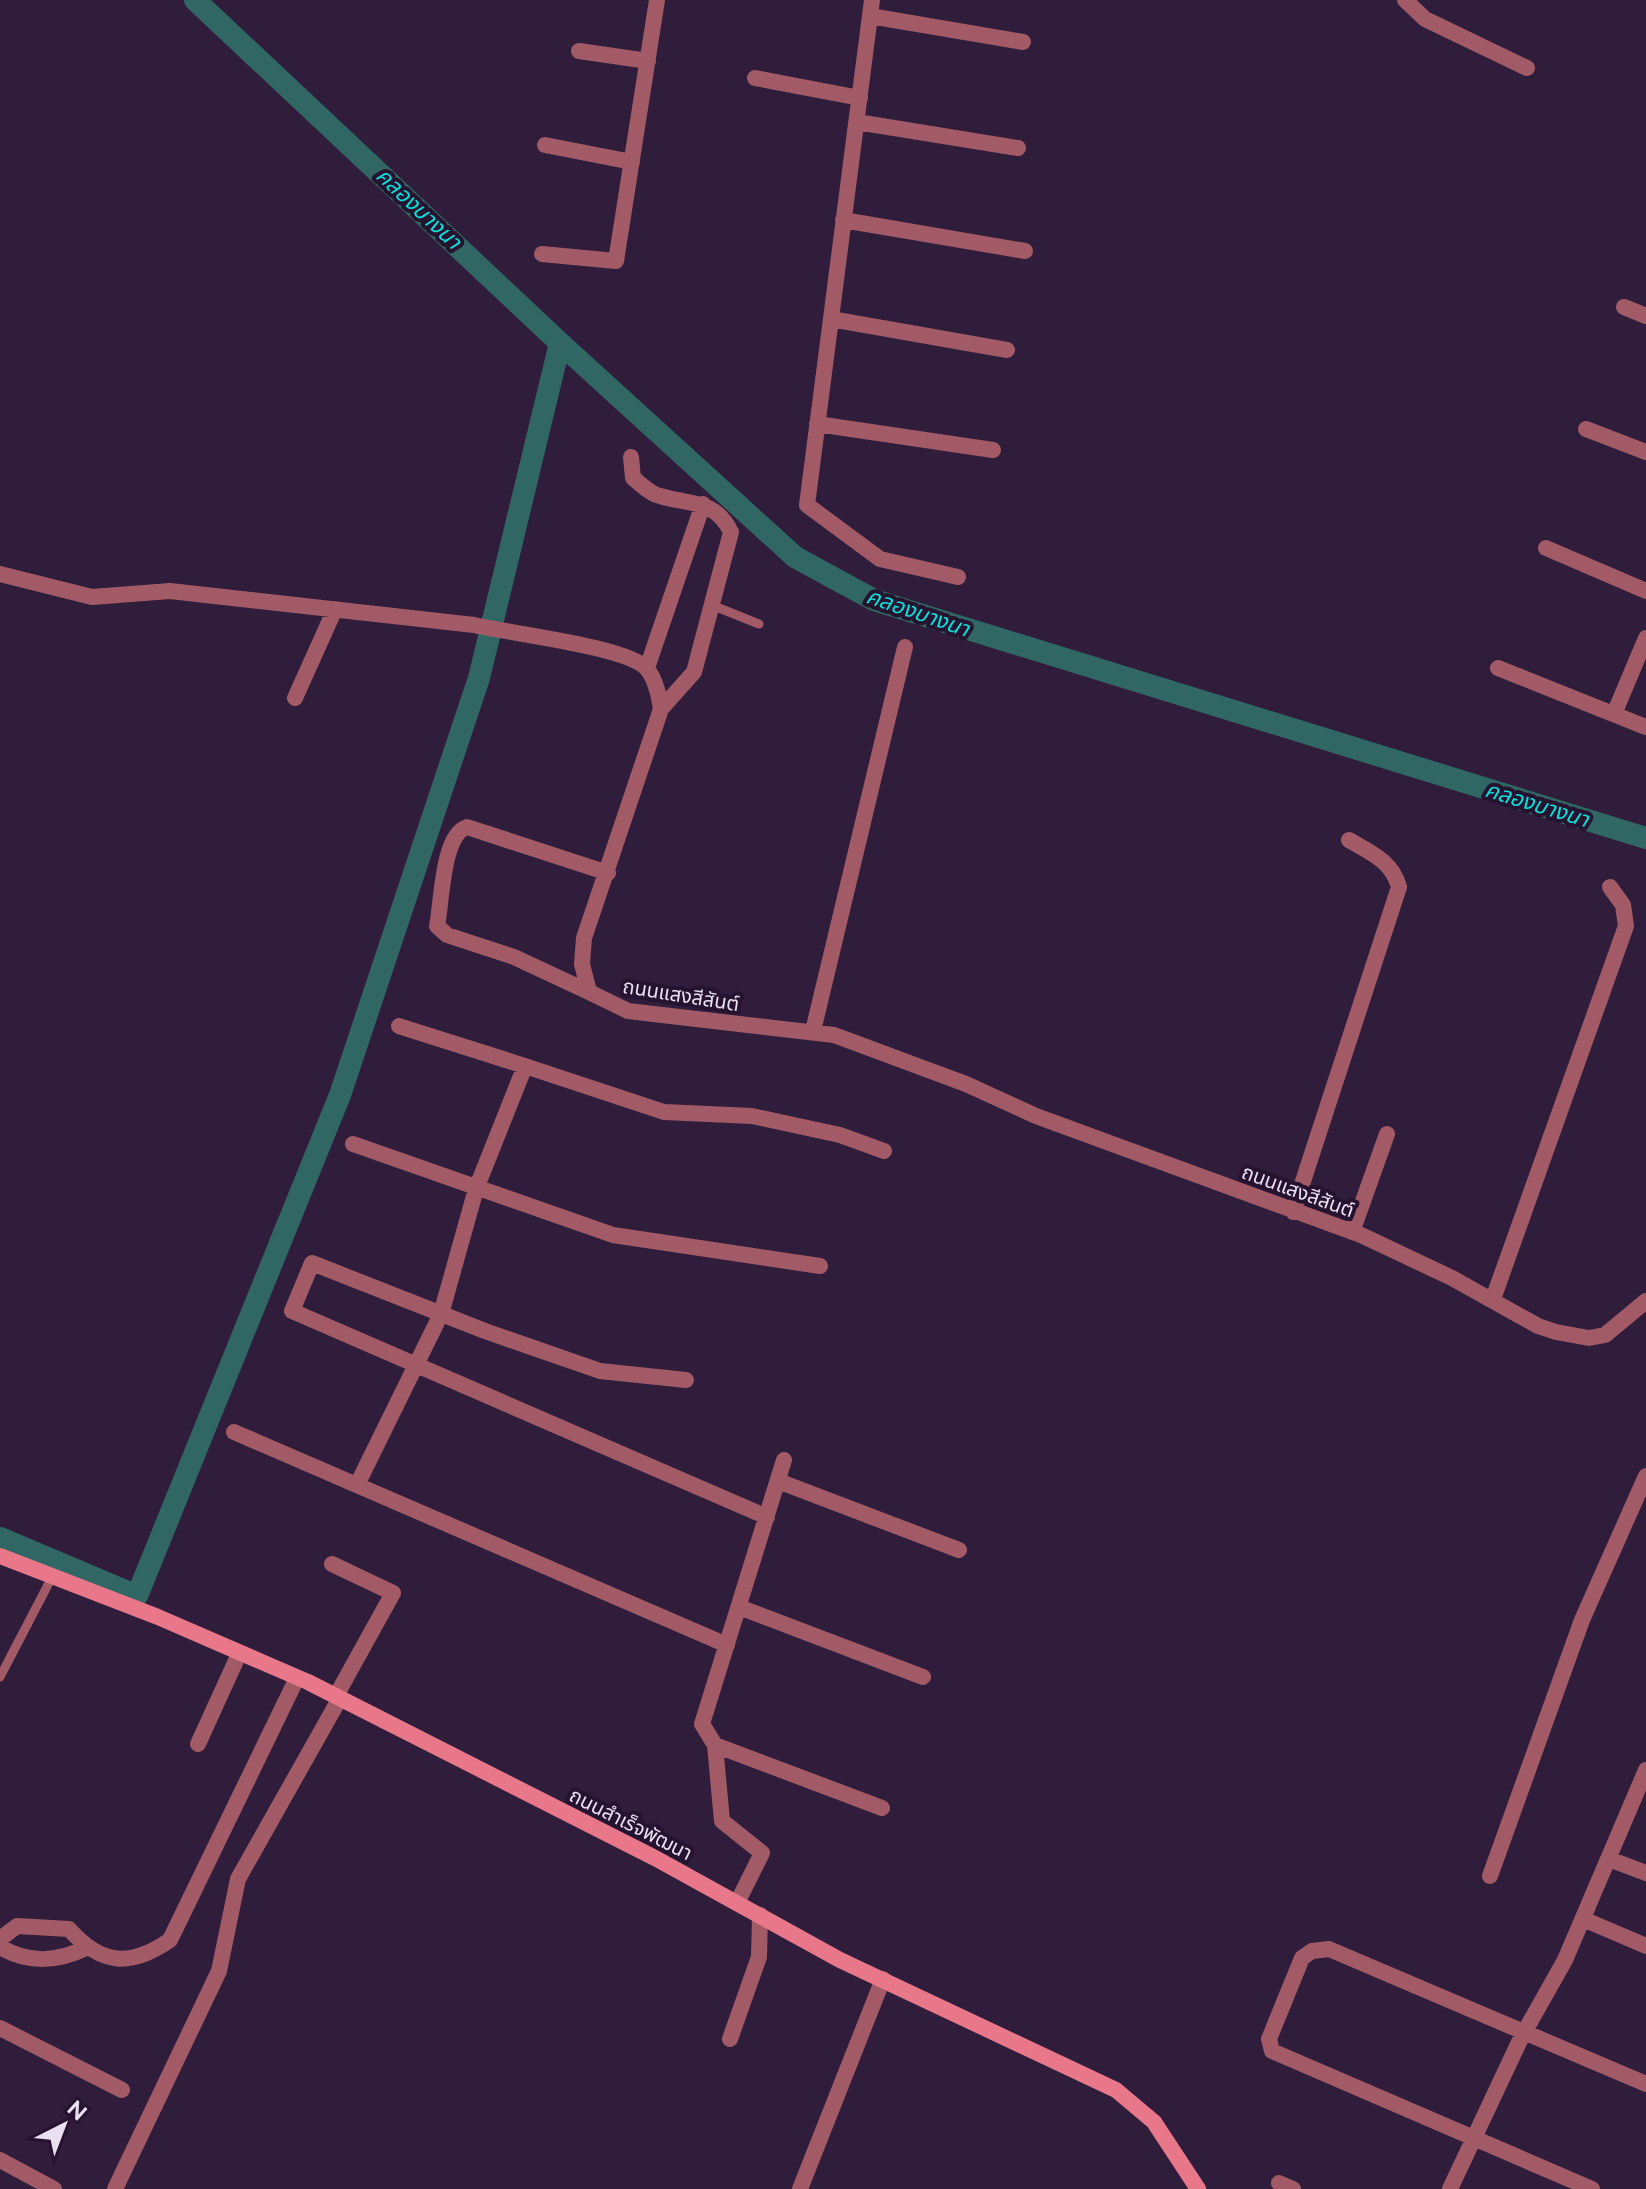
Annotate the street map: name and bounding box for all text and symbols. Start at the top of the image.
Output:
water label: คลองบางนา [371,162,468,255]
water label: คลองบางนา [863,582,974,642]
water label: คลองบางนา [1482,776,1593,832]
street label: ถนนแสงสีสันต์ [621,974,741,1016]
street label: ถนนแสงสีสันต์ [1239,1160,1357,1222]
street label: ถนนสำเร็จพัฒนา [566,1783,696,1865]
north arrow [24,2085,104,2165]
text: N [62,2095,92,2125]

